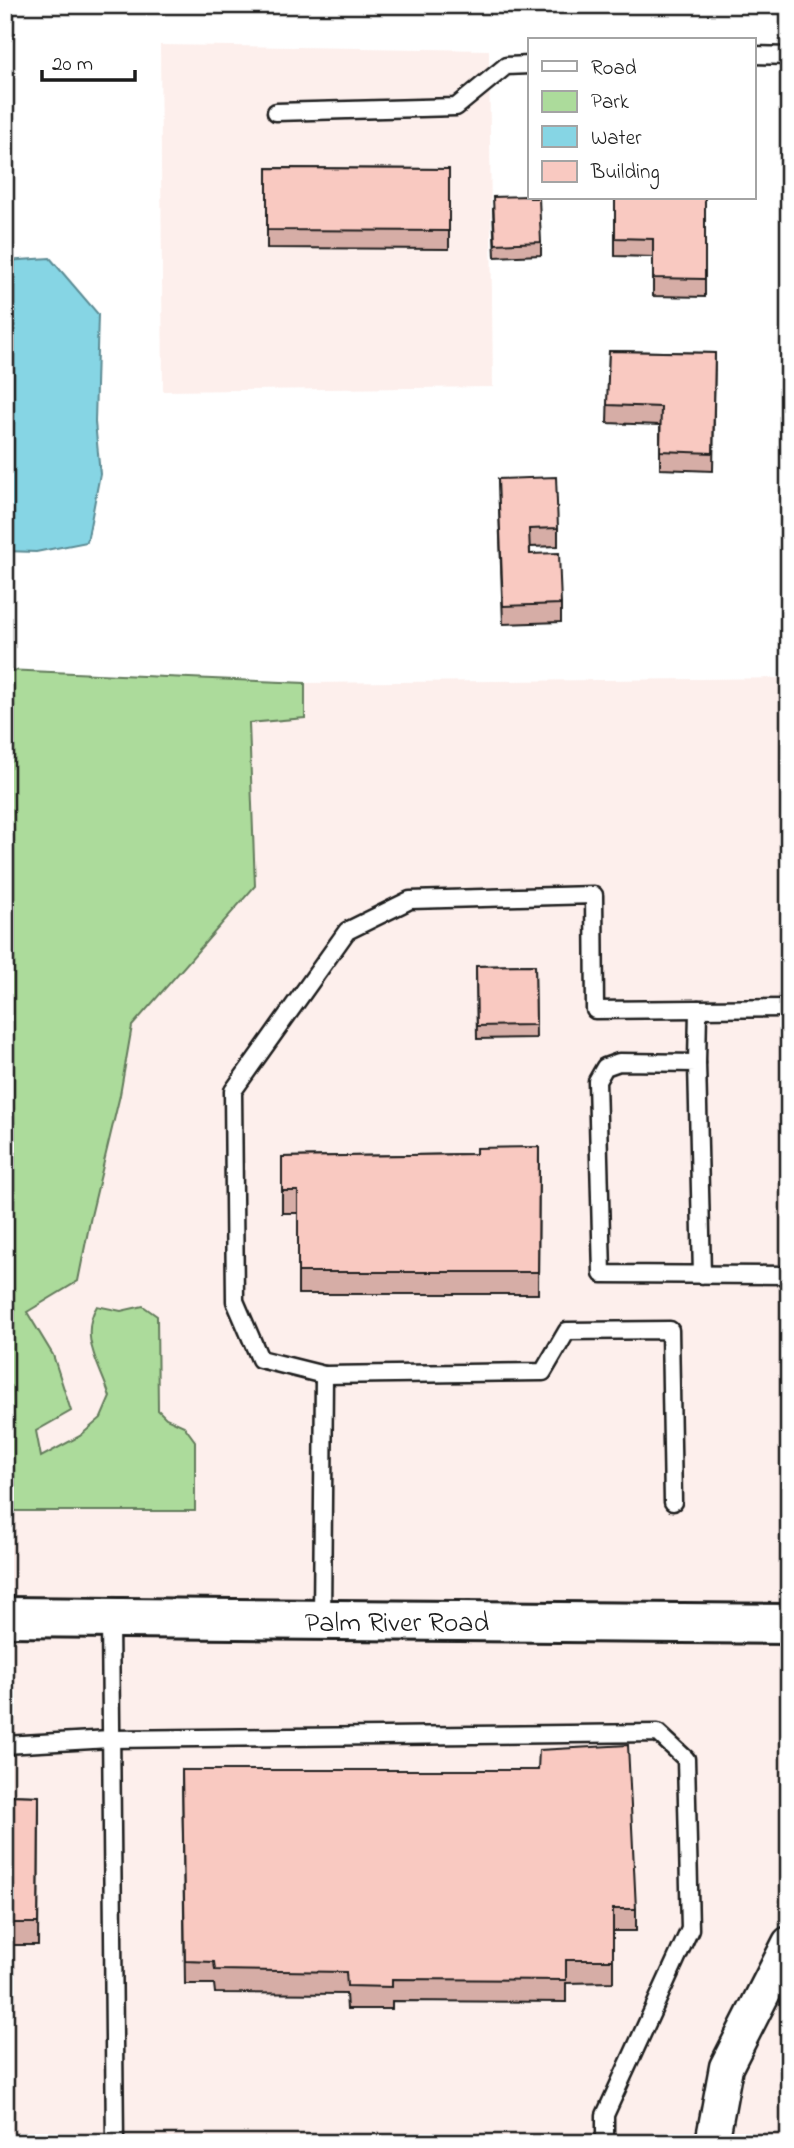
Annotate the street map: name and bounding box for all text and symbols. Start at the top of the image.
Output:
scale bar [42,38,135,82]
legend [528,38,756,200]
text: 20 m [52,50,93,80]
text: Road [591,54,637,84]
text: Park [591,88,630,118]
text: Water [591,124,642,154]
text: Building [590,158,660,190]
street label: Palm River Road [305,1604,489,1645]

